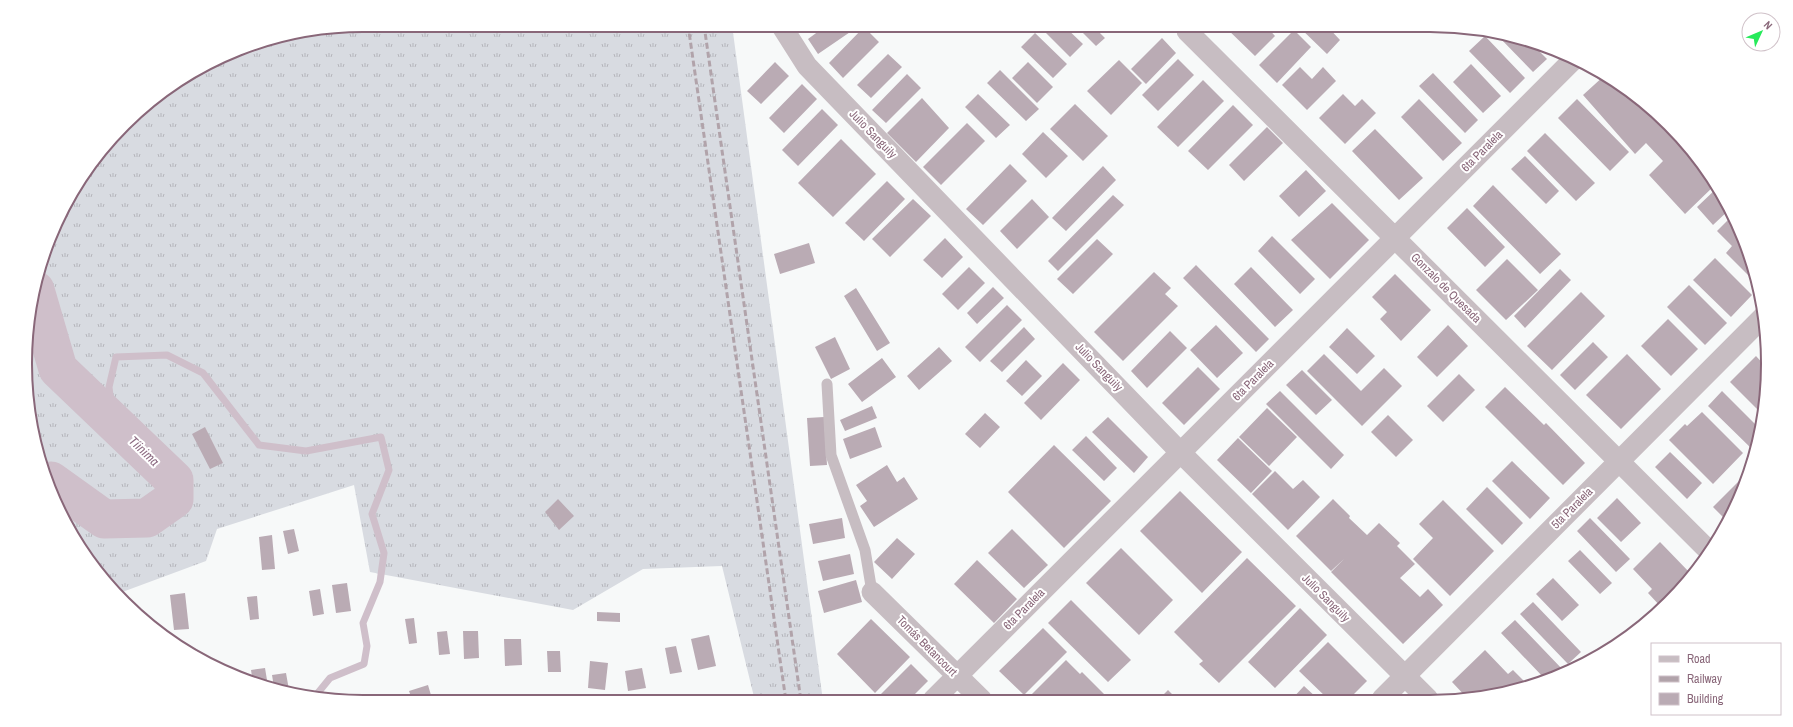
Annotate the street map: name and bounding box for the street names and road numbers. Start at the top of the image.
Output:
street label: Julio Sanguily [846,106,900,162]
street label: 6ta Paralela [1458,126,1507,175]
street label: Gonzalo de Quesada [1407,249,1485,327]
street label: Julio Sanguily [1072,339,1126,395]
street label: 6ta Paralela [1229,355,1278,404]
street label: 5ta Paralela [1548,483,1597,532]
street label: Julio Sanguily [1298,570,1354,626]
street label: 6ta Paralela [1000,584,1049,633]
street label: Tomás Betancourt [893,612,961,680]

